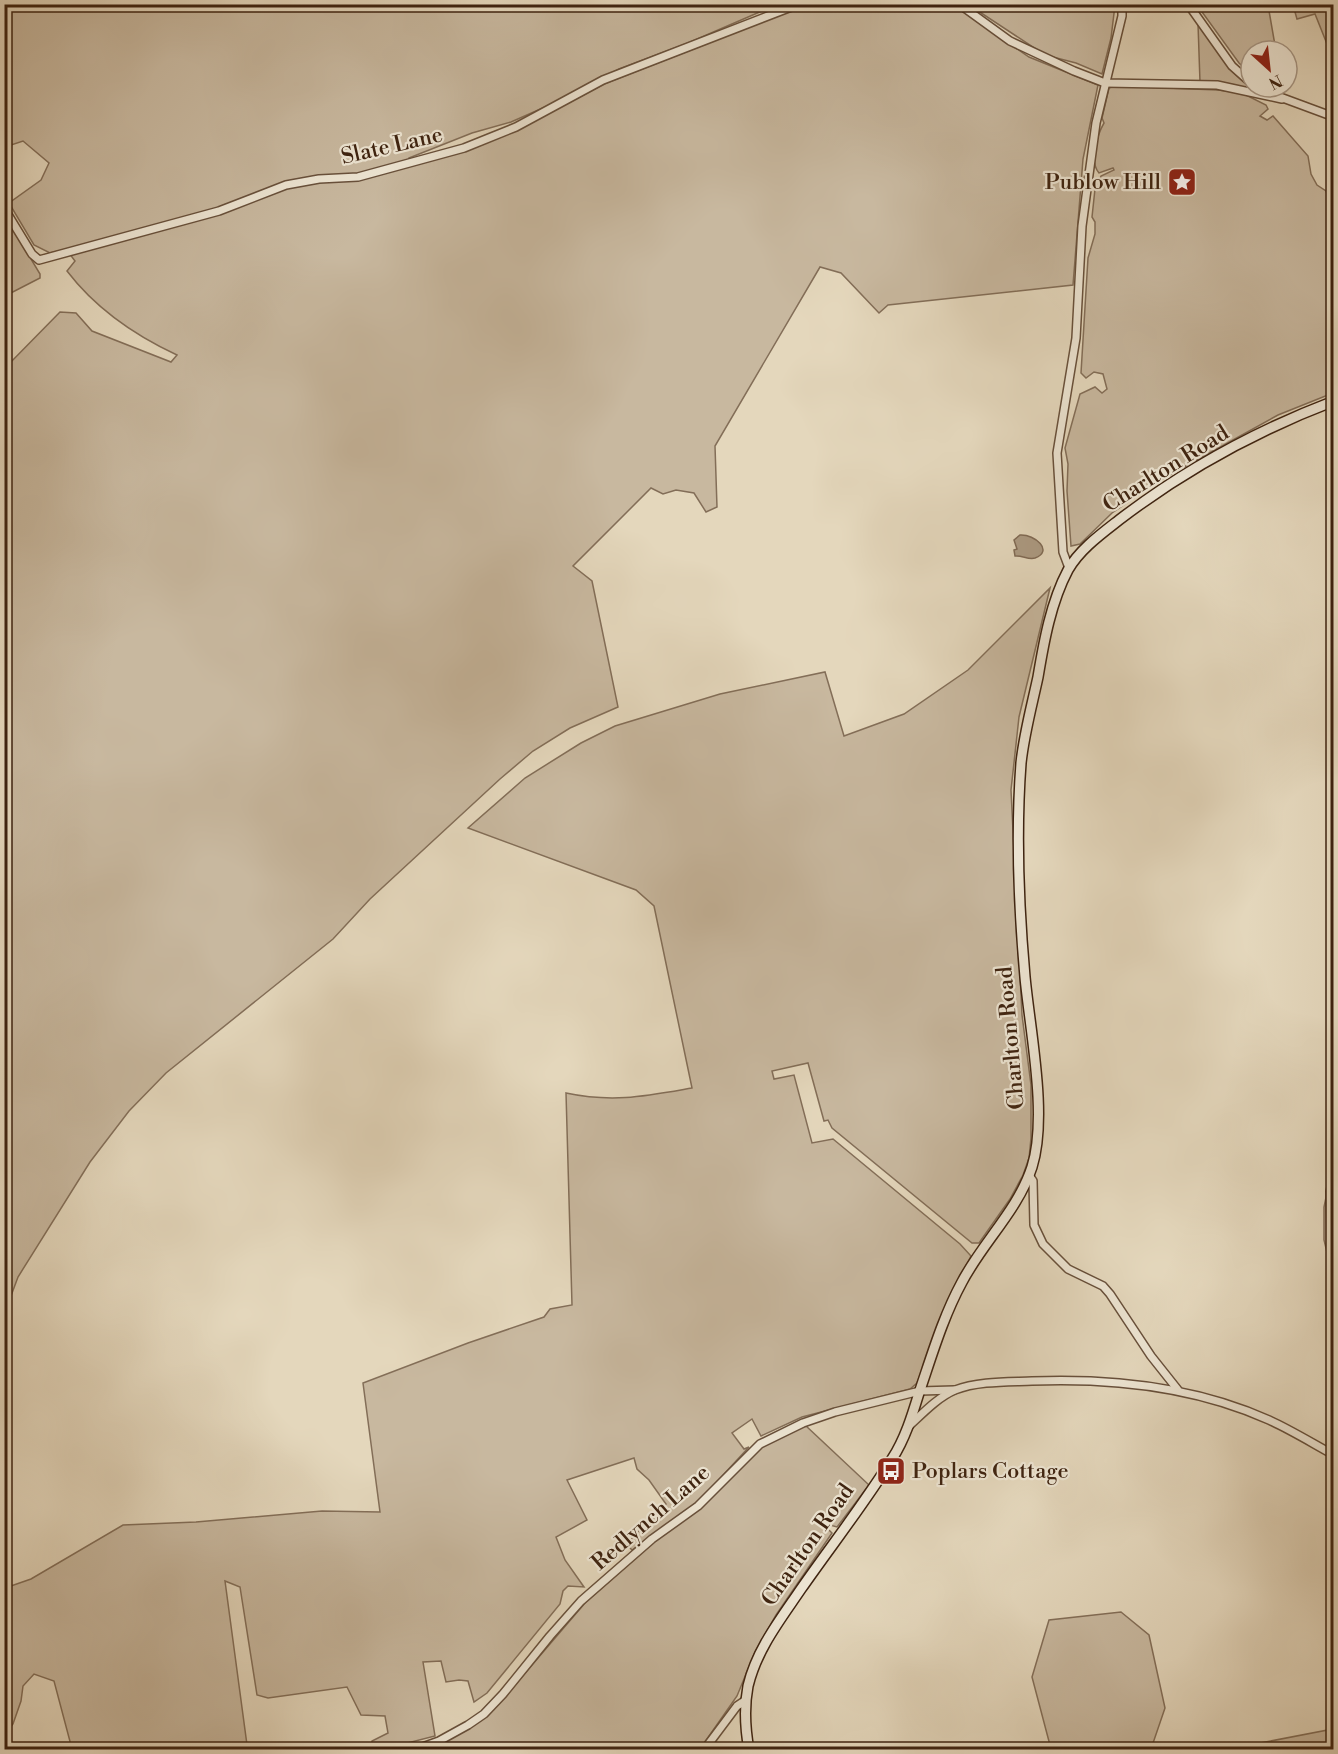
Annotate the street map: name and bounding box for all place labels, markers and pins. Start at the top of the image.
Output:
place icon: Publow Hill [1166,166,1198,198]
place label: Publow Hill [1045,169,1161,196]
bus stop icon: Poplars Cottage [875,1455,907,1487]
place label: Poplars Cottage [912,1458,1069,1485]

